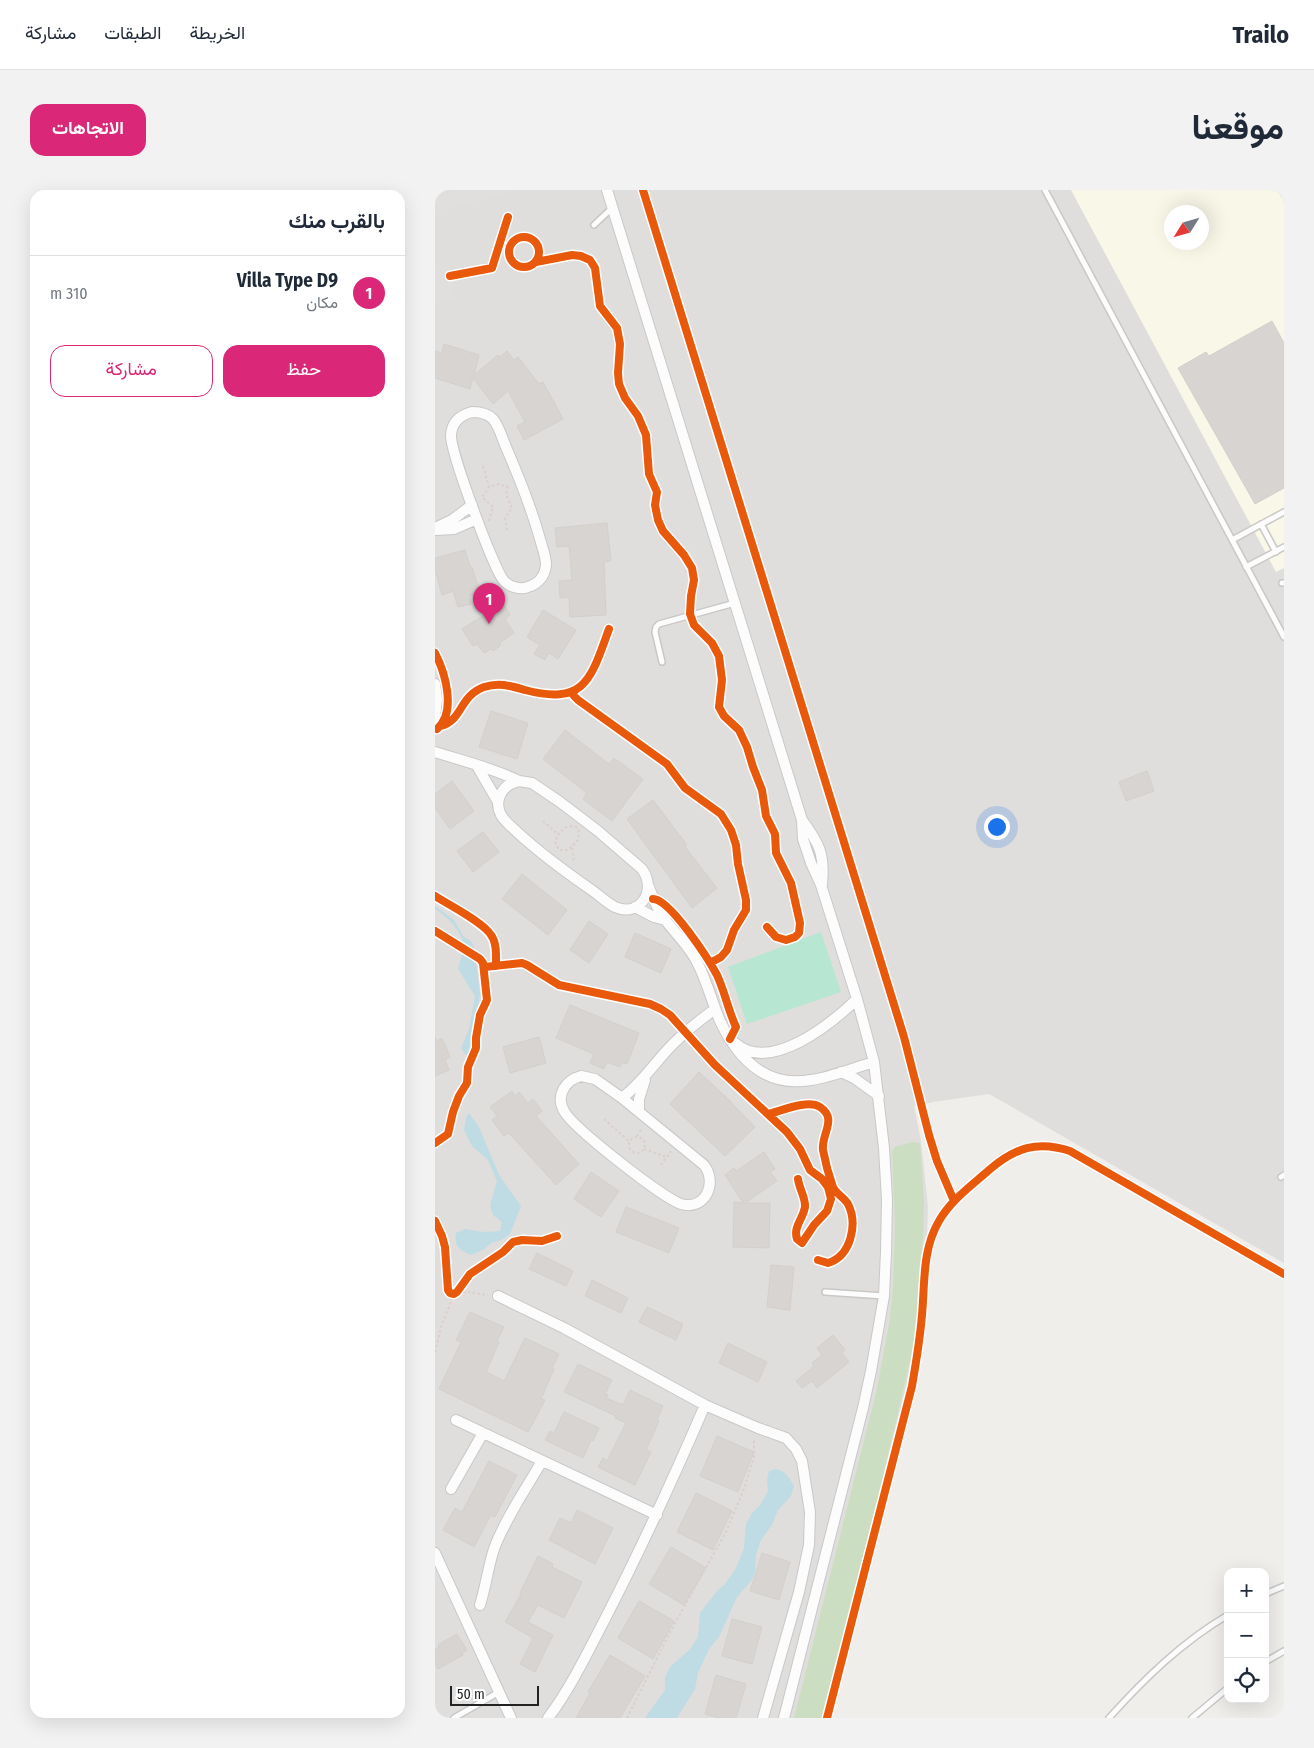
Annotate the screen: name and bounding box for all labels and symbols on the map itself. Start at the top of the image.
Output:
north arrow [1164,205,1209,250]
pin: 1 [473,583,505,624]
your location [984,814,1010,840]
scale bar [450,1683,539,1706]

